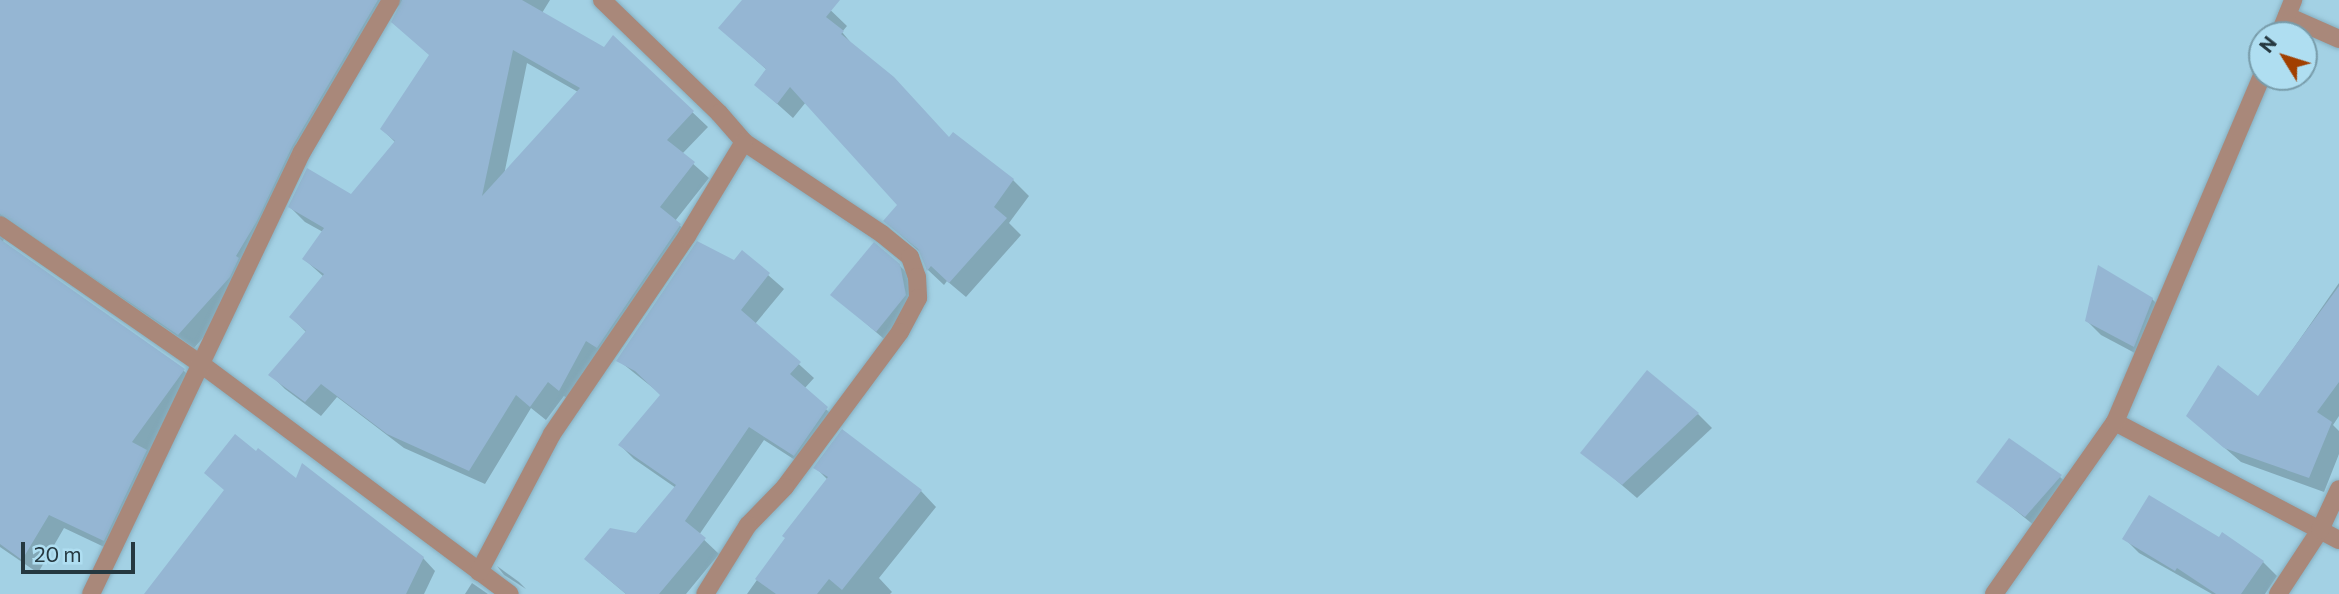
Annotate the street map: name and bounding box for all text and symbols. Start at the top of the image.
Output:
north arrow [2248,21,2318,91]
text: N [2254,31,2281,57]
scale bar [24,528,138,572]
text: 20 m [34,541,82,566]

